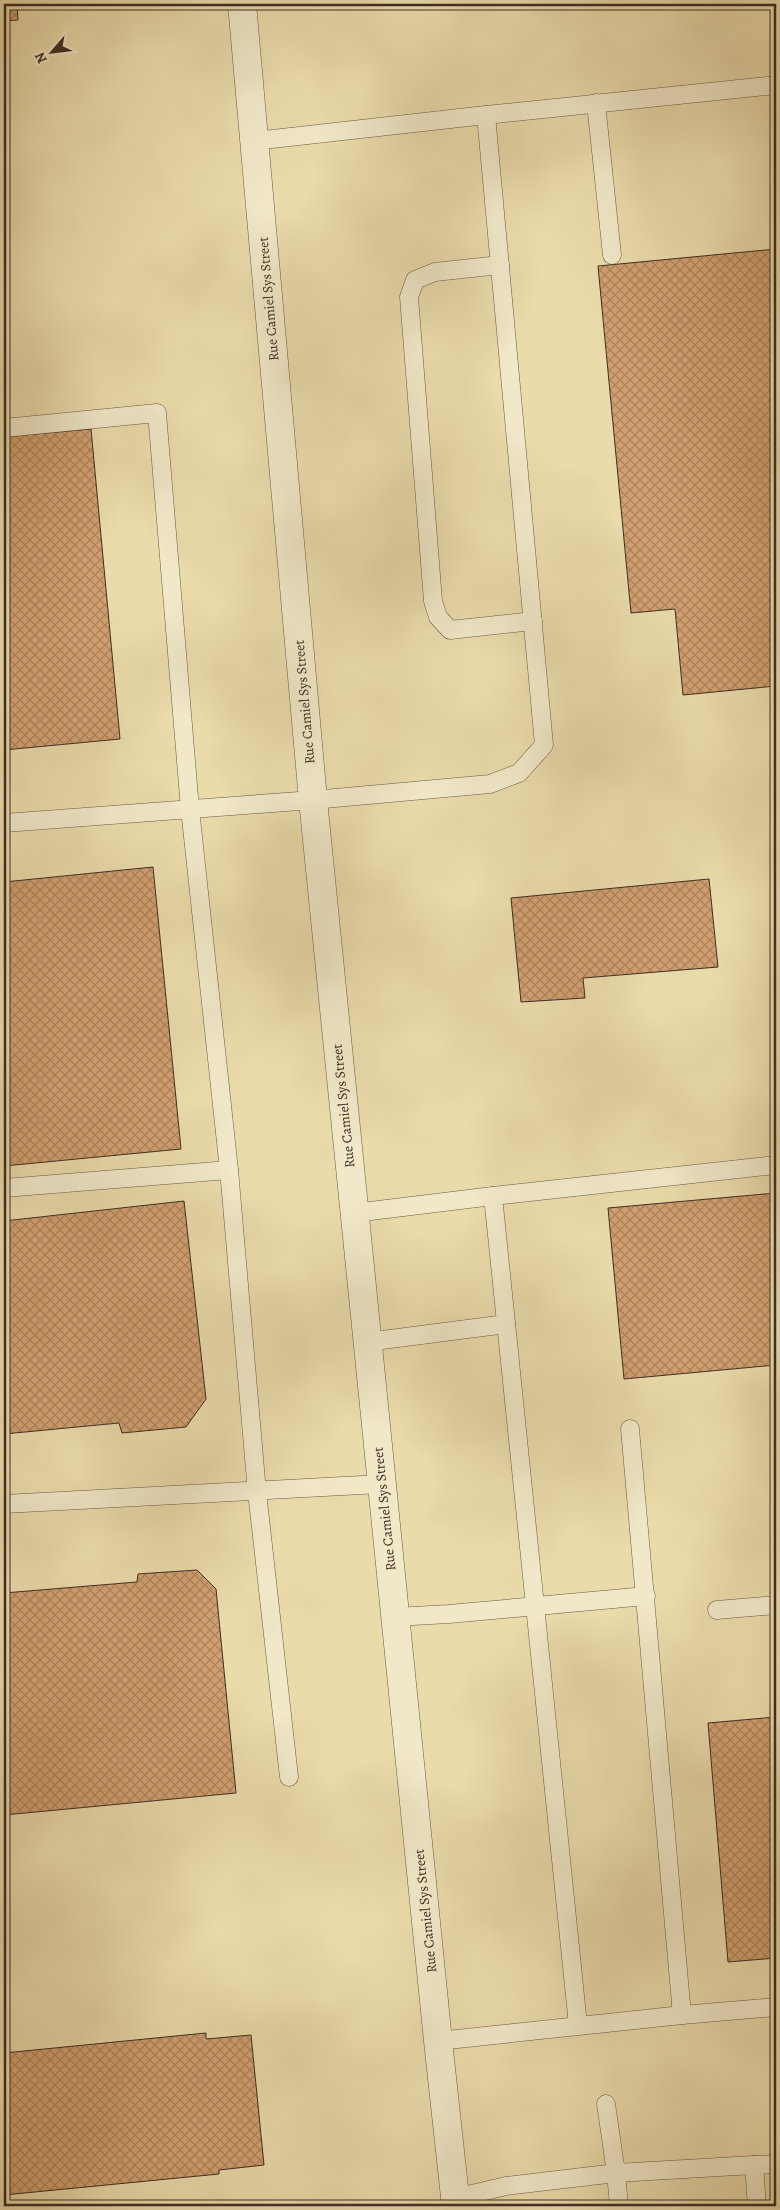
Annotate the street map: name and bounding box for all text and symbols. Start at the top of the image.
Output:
north arrow [28,28,78,78]
text: N [30,49,52,67]
street label: Rue Camiel Sys Street [254,236,283,362]
street label: Rue Camiel Sys Street [290,639,319,765]
street label: Rue Camiel Sys Street [328,1043,359,1169]
street label: Rue Camiel Sys Street [369,1446,400,1572]
street label: Rue Camiel Sys Street [410,1848,441,1974]

